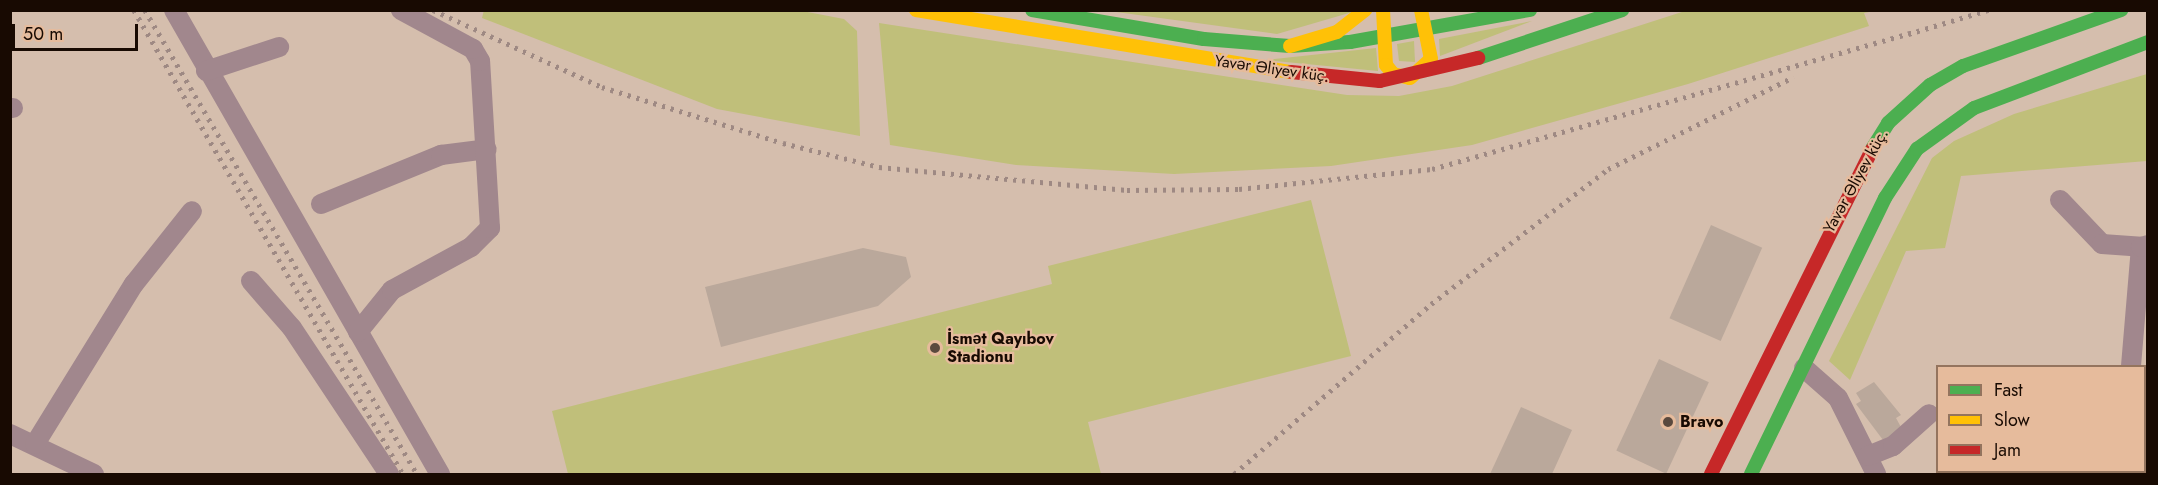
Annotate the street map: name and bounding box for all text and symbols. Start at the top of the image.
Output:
scale bar [15,12,141,50]
text: 50 m [23,21,63,47]
street label: Yavər Əliyev küç. [1213,51,1331,87]
street label: Yavər Əliyev küç. [1820,126,1892,236]
place label: İsmət Qayıbov Stadionu [947,329,1054,367]
marker: İsmət Qayıbov Stadionu [928,341,942,355]
legend [1936,365,2146,473]
text: Fast [1994,377,2023,403]
text: Slow [1994,407,2030,433]
place label: Bravo [1680,412,1723,432]
marker: Bravo [1661,415,1675,429]
text: Jam [1994,437,2021,463]

